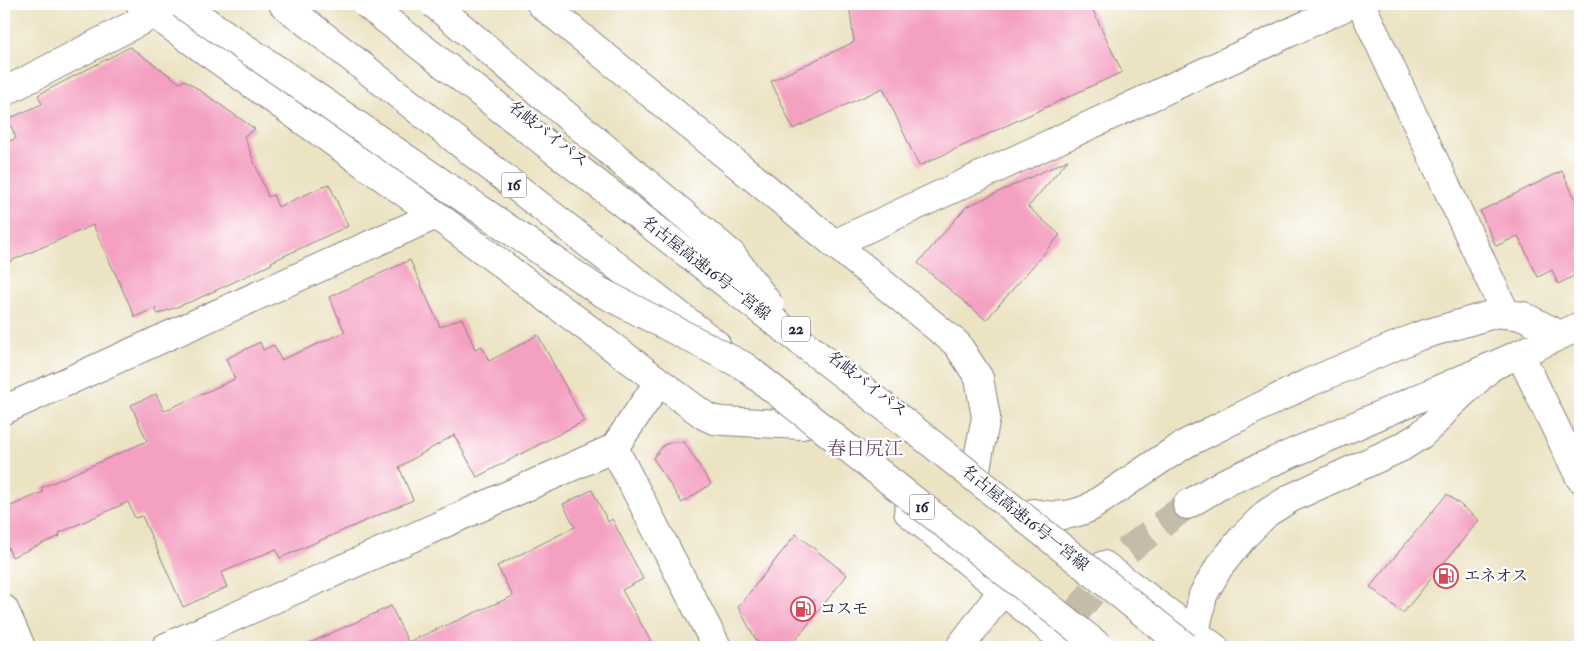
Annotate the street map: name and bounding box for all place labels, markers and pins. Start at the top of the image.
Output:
fuel station icon: エネオス [1433,563,1459,589]
place label: エネオス [1464,566,1528,586]
fuel station icon: コスモ [790,596,816,622]
place label: コスモ [820,599,868,619]

